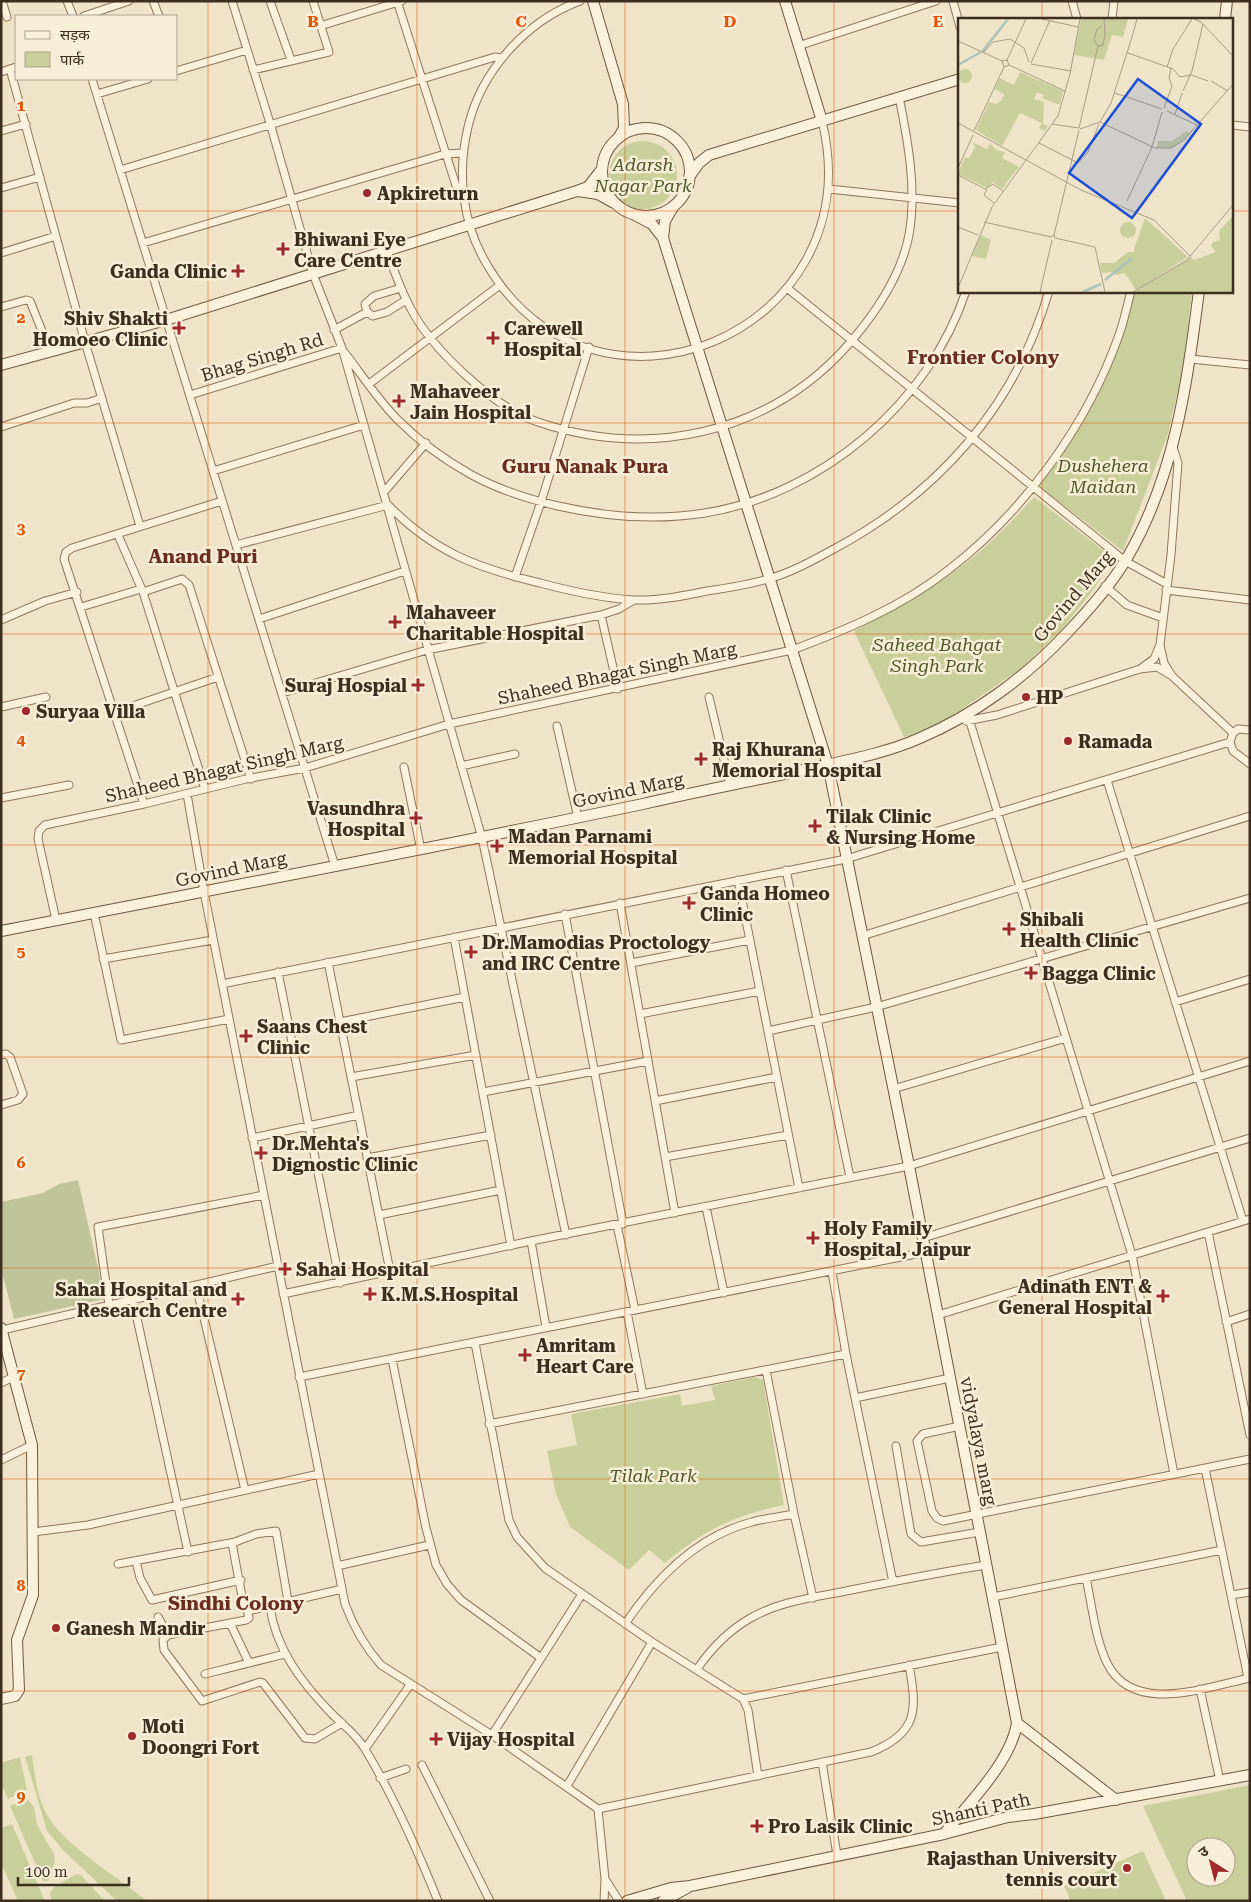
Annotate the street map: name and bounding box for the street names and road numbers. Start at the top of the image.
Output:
street label: Bhag Singh Rd [198,328,326,386]
street label: Govind Marg [1029,545,1118,646]
street label: Shaheed Bhagat Singh Marg [496,637,739,709]
street label: Shaheed Bhagat Singh Marg [103,731,346,807]
street label: Govind Marg [571,768,686,812]
street label: Govind Marg [174,847,289,891]
street label: vidyalaya marg [956,1375,1002,1508]
street label: Shanti Path [930,1788,1033,1830]

